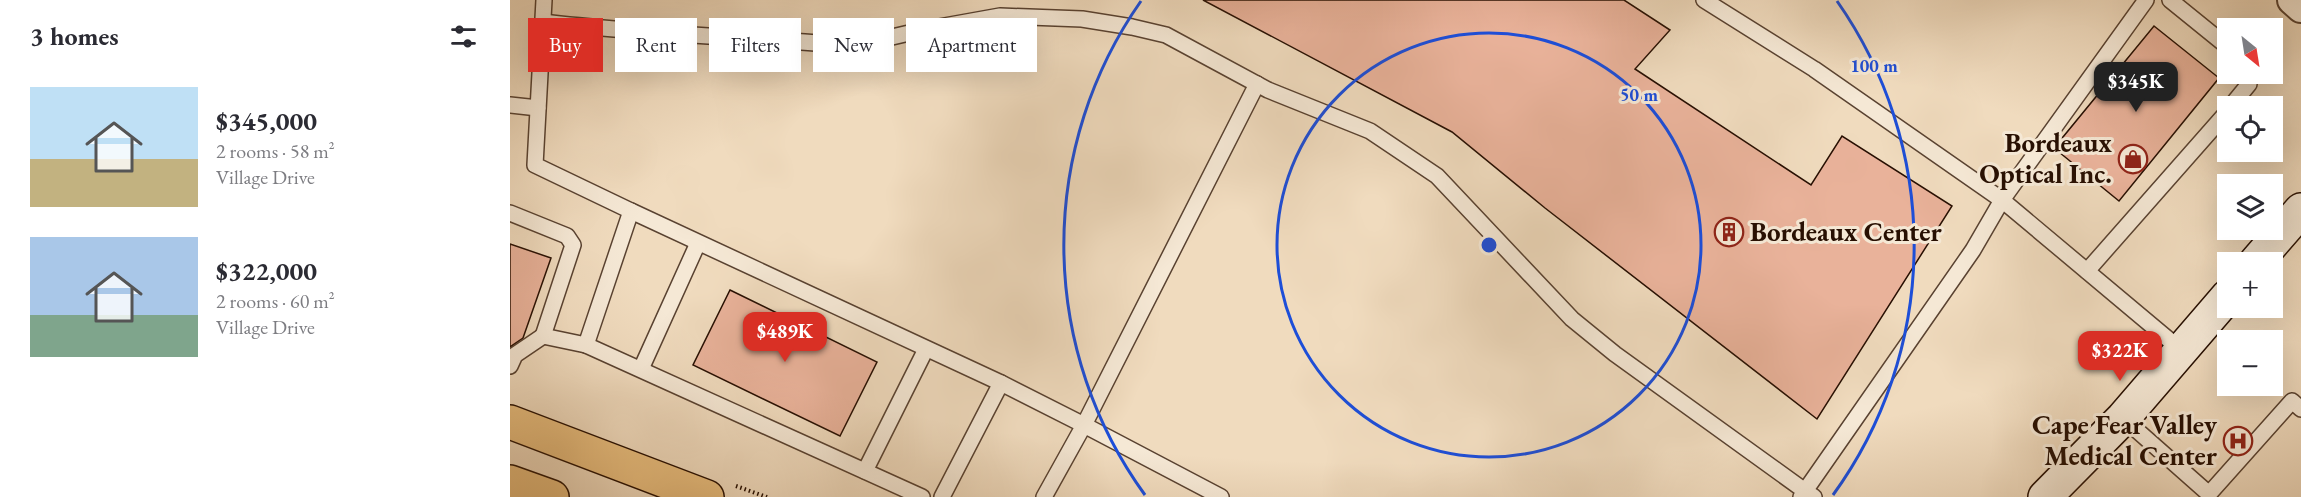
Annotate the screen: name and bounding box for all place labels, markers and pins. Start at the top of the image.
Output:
pin: $345K [2094,62,2178,113]
place label: Bordeaux Optical Inc. [1979,125,2112,191]
shop icon: Bordeaux Optical Inc. [2117,143,2149,175]
place label: Bordeaux Center [1750,214,1942,249]
building icon: Bordeaux Center [1713,216,1745,248]
centre of rings [1479,235,1499,255]
pin: $489K [743,312,827,363]
pin: $322K [2078,331,2162,382]
place label: Cape Fear Valley Medical Center [2032,407,2218,473]
hospital icon: Cape Fear Valley Medical Center [2222,425,2254,457]

